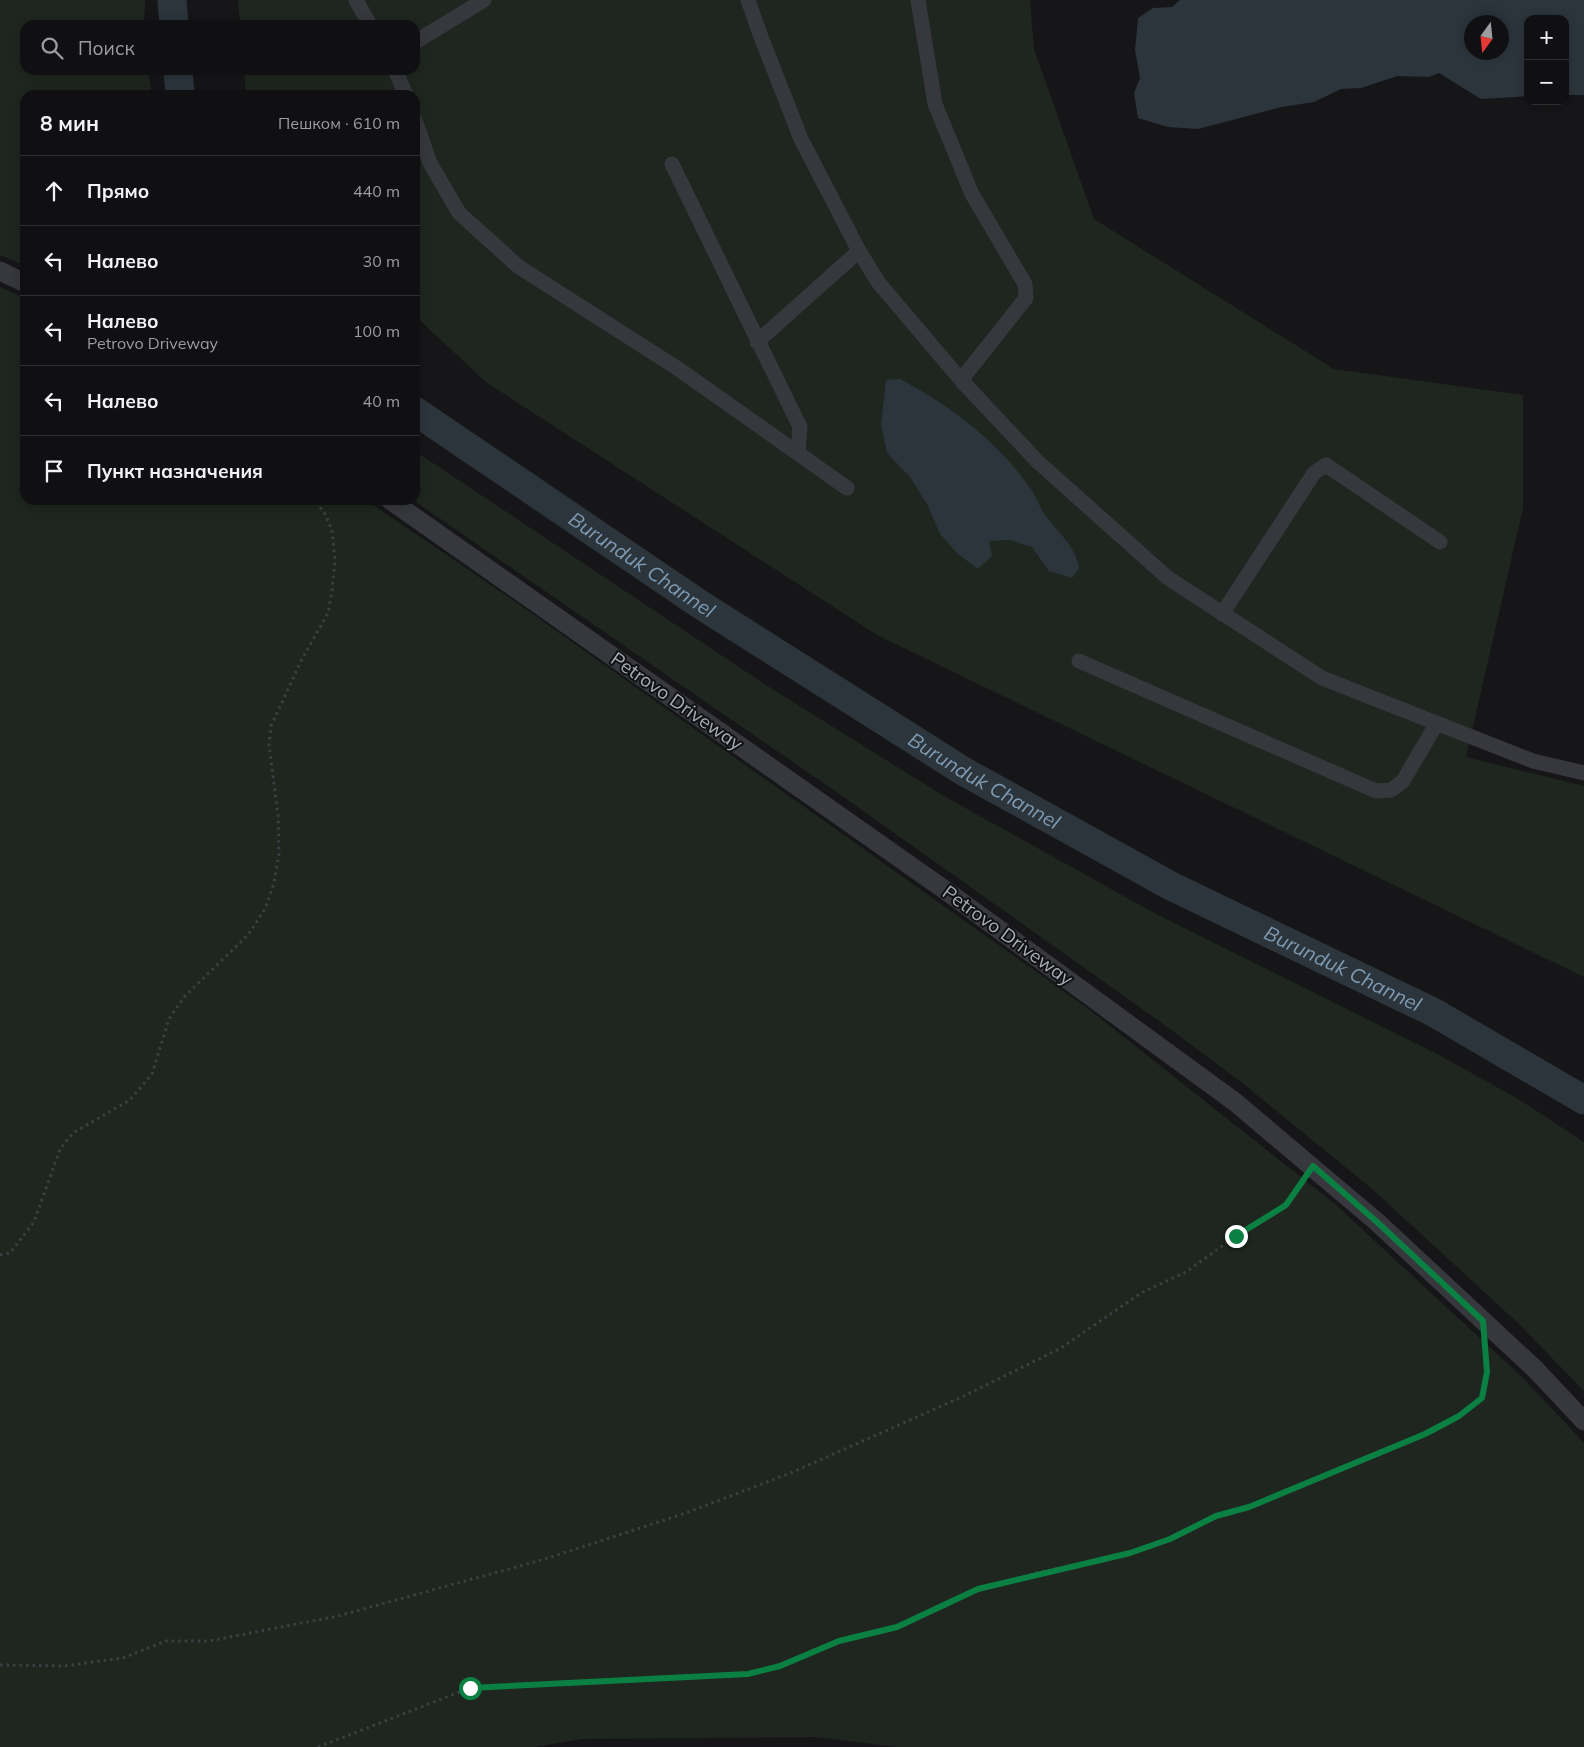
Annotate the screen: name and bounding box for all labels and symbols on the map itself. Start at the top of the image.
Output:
north arrow [1464,15,1509,60]
water label: Burunduk Channel [564,506,720,623]
street label: Petrovo Driveway [606,647,748,755]
water label: Burunduk Channel [904,727,1065,834]
street label: Petrovo Driveway [938,880,1078,990]
water label: Burunduk Channel [1260,920,1426,1017]
route end [1225,1225,1248,1248]
route start [459,1677,482,1700]

